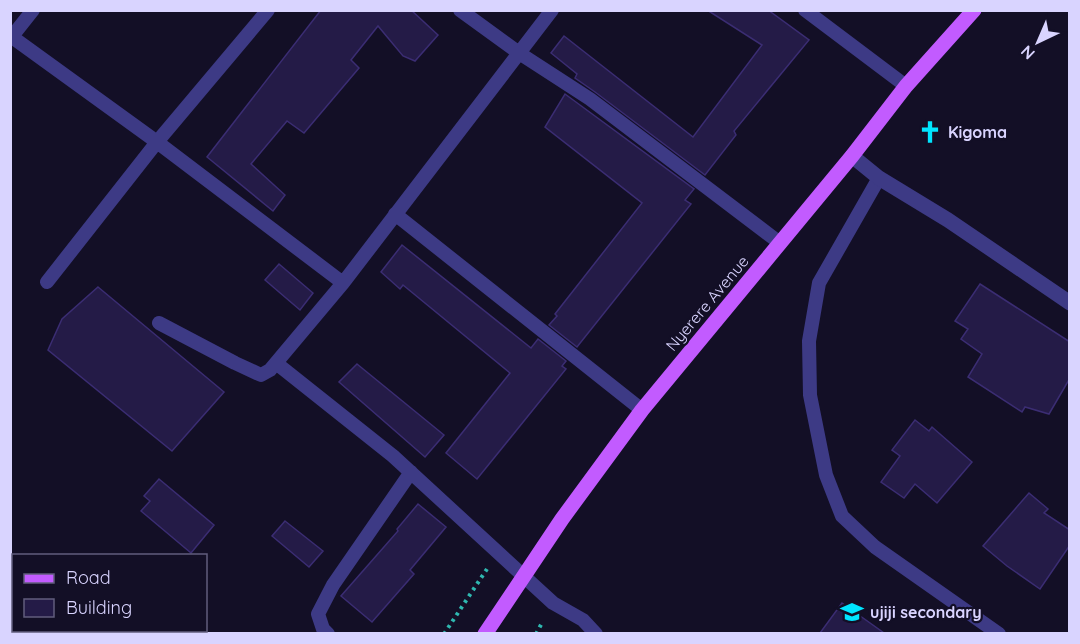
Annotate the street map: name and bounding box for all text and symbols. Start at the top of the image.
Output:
north arrow [1008,12,1068,72]
text: N [1016,42,1039,64]
church icon: Kigoma [917,119,943,145]
place label: Kigoma [948,122,1007,142]
street label: Nyerere Avenue [661,251,753,355]
legend [12,554,207,632]
text: Road [66,566,111,589]
text: Building [66,596,132,619]
school or university icon: ujiji secondary [839,599,865,625]
place label: ujiji secondary [870,602,982,622]

